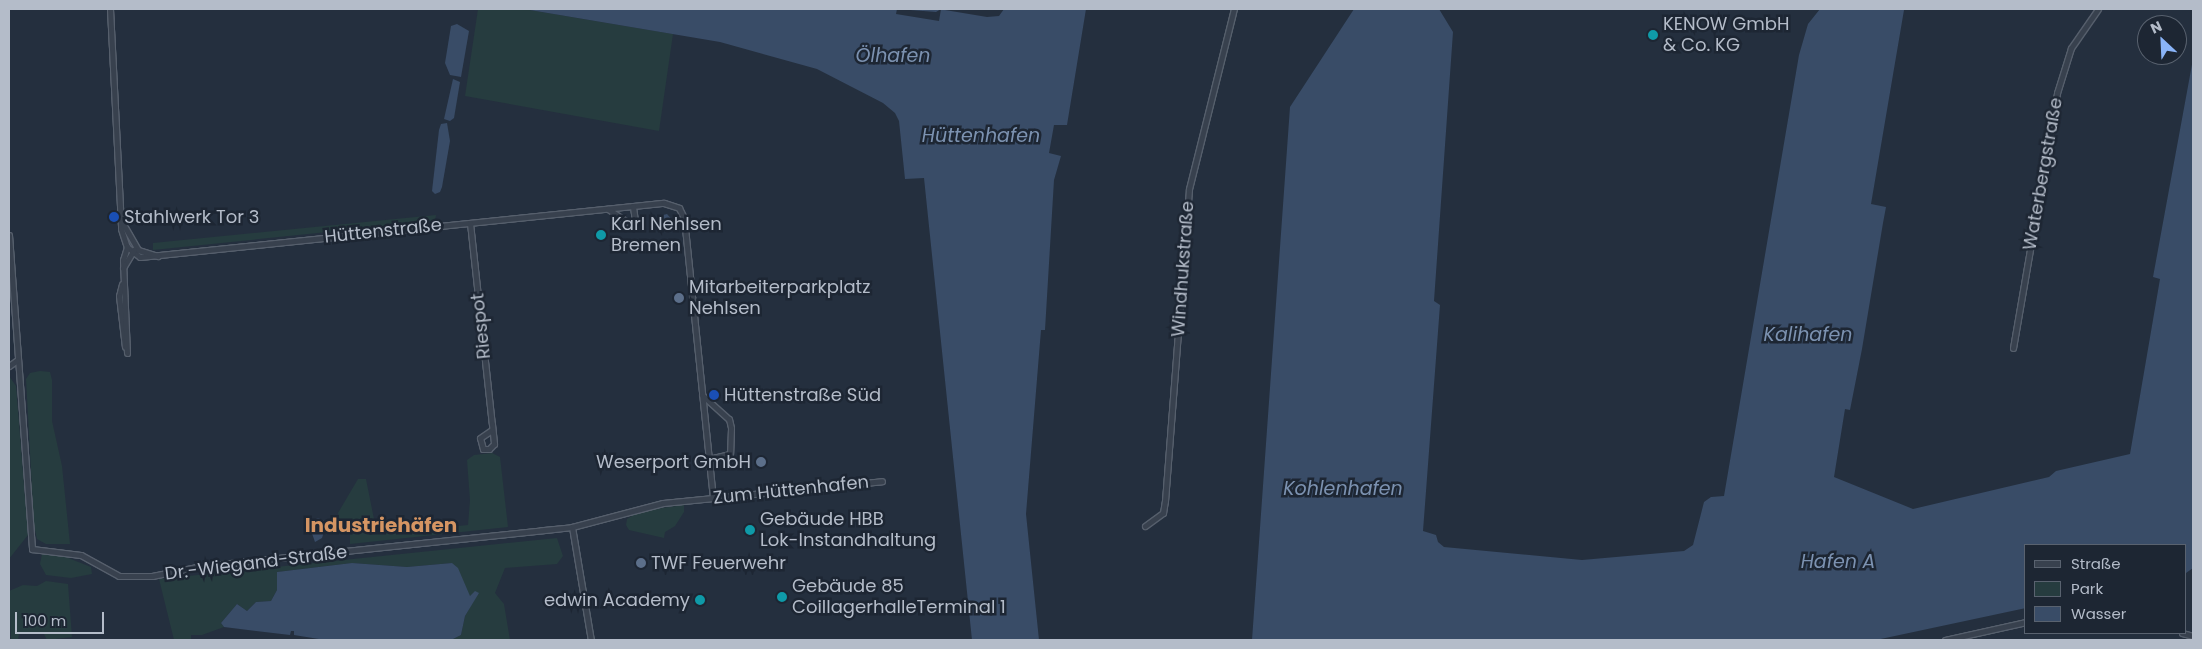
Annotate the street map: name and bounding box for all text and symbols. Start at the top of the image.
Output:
place label: KENOW GmbH & Co. KG [1663,14,1789,56]
north arrow [2137,15,2187,65]
text: N [2147,16,2165,39]
marker: KENOW GmbH & Co. KG [1647,29,1659,41]
water label: Ölhafen [856,45,930,67]
street label: Waterbergstraße [2019,96,2067,252]
water label: Hüttenhafen [922,125,1040,147]
street label: Windhukstraße [1167,200,1199,338]
place label: Stahlwerk Tor 3 [124,206,259,228]
marker: Stahlwerk Tor 3 [108,211,120,223]
street label: Hüttenstraße [323,214,443,248]
place label: Karl Nehlsen Bremen [611,214,722,256]
marker: Karl Nehlsen Bremen [595,229,607,241]
place label: Mitarbeiterparkplatz Nehlsen [689,277,870,320]
street label: Riespot [467,292,495,360]
marker: Mitarbeiterparkplatz Nehlsen [673,292,685,304]
water label: Kalihafen [1764,324,1852,346]
place label: Hüttenstraße Süd [724,384,881,406]
marker: Hüttenstraße Süd [708,389,720,401]
place label: Weserport GmbH [596,451,751,473]
marker: Weserport GmbH [755,456,767,468]
street label: Zum Hüttenhafen [712,471,870,509]
water label: Kohlenhafen [1283,478,1403,500]
place label: Gebäude HBB Lok-Instandhaltung [760,509,936,552]
district label: Industriehäfen [305,513,457,537]
marker: Gebäude HBB Lok-Instandhaltung [744,524,756,536]
street label: Dr.-Wiegand-Straße [164,541,348,585]
legend [2024,544,2187,634]
water label: Hafen A [1801,551,1875,573]
place label: TWF Feuerwehr [651,552,786,574]
text: Straße [2071,553,2121,574]
marker: TWF Feuerwehr [635,557,647,569]
place label: Gebäude 85 CoillagerhalleTerminal 1 [792,576,1006,618]
text: Park [2071,578,2103,599]
place label: edwin Academy [544,589,690,611]
marker: Gebäude 85 CoillagerhalleTerminal 1 [776,591,788,603]
marker: edwin Academy [694,594,706,606]
scale bar [18,602,106,634]
text: Wasser [2071,603,2126,624]
text: 100 m [23,610,66,631]

